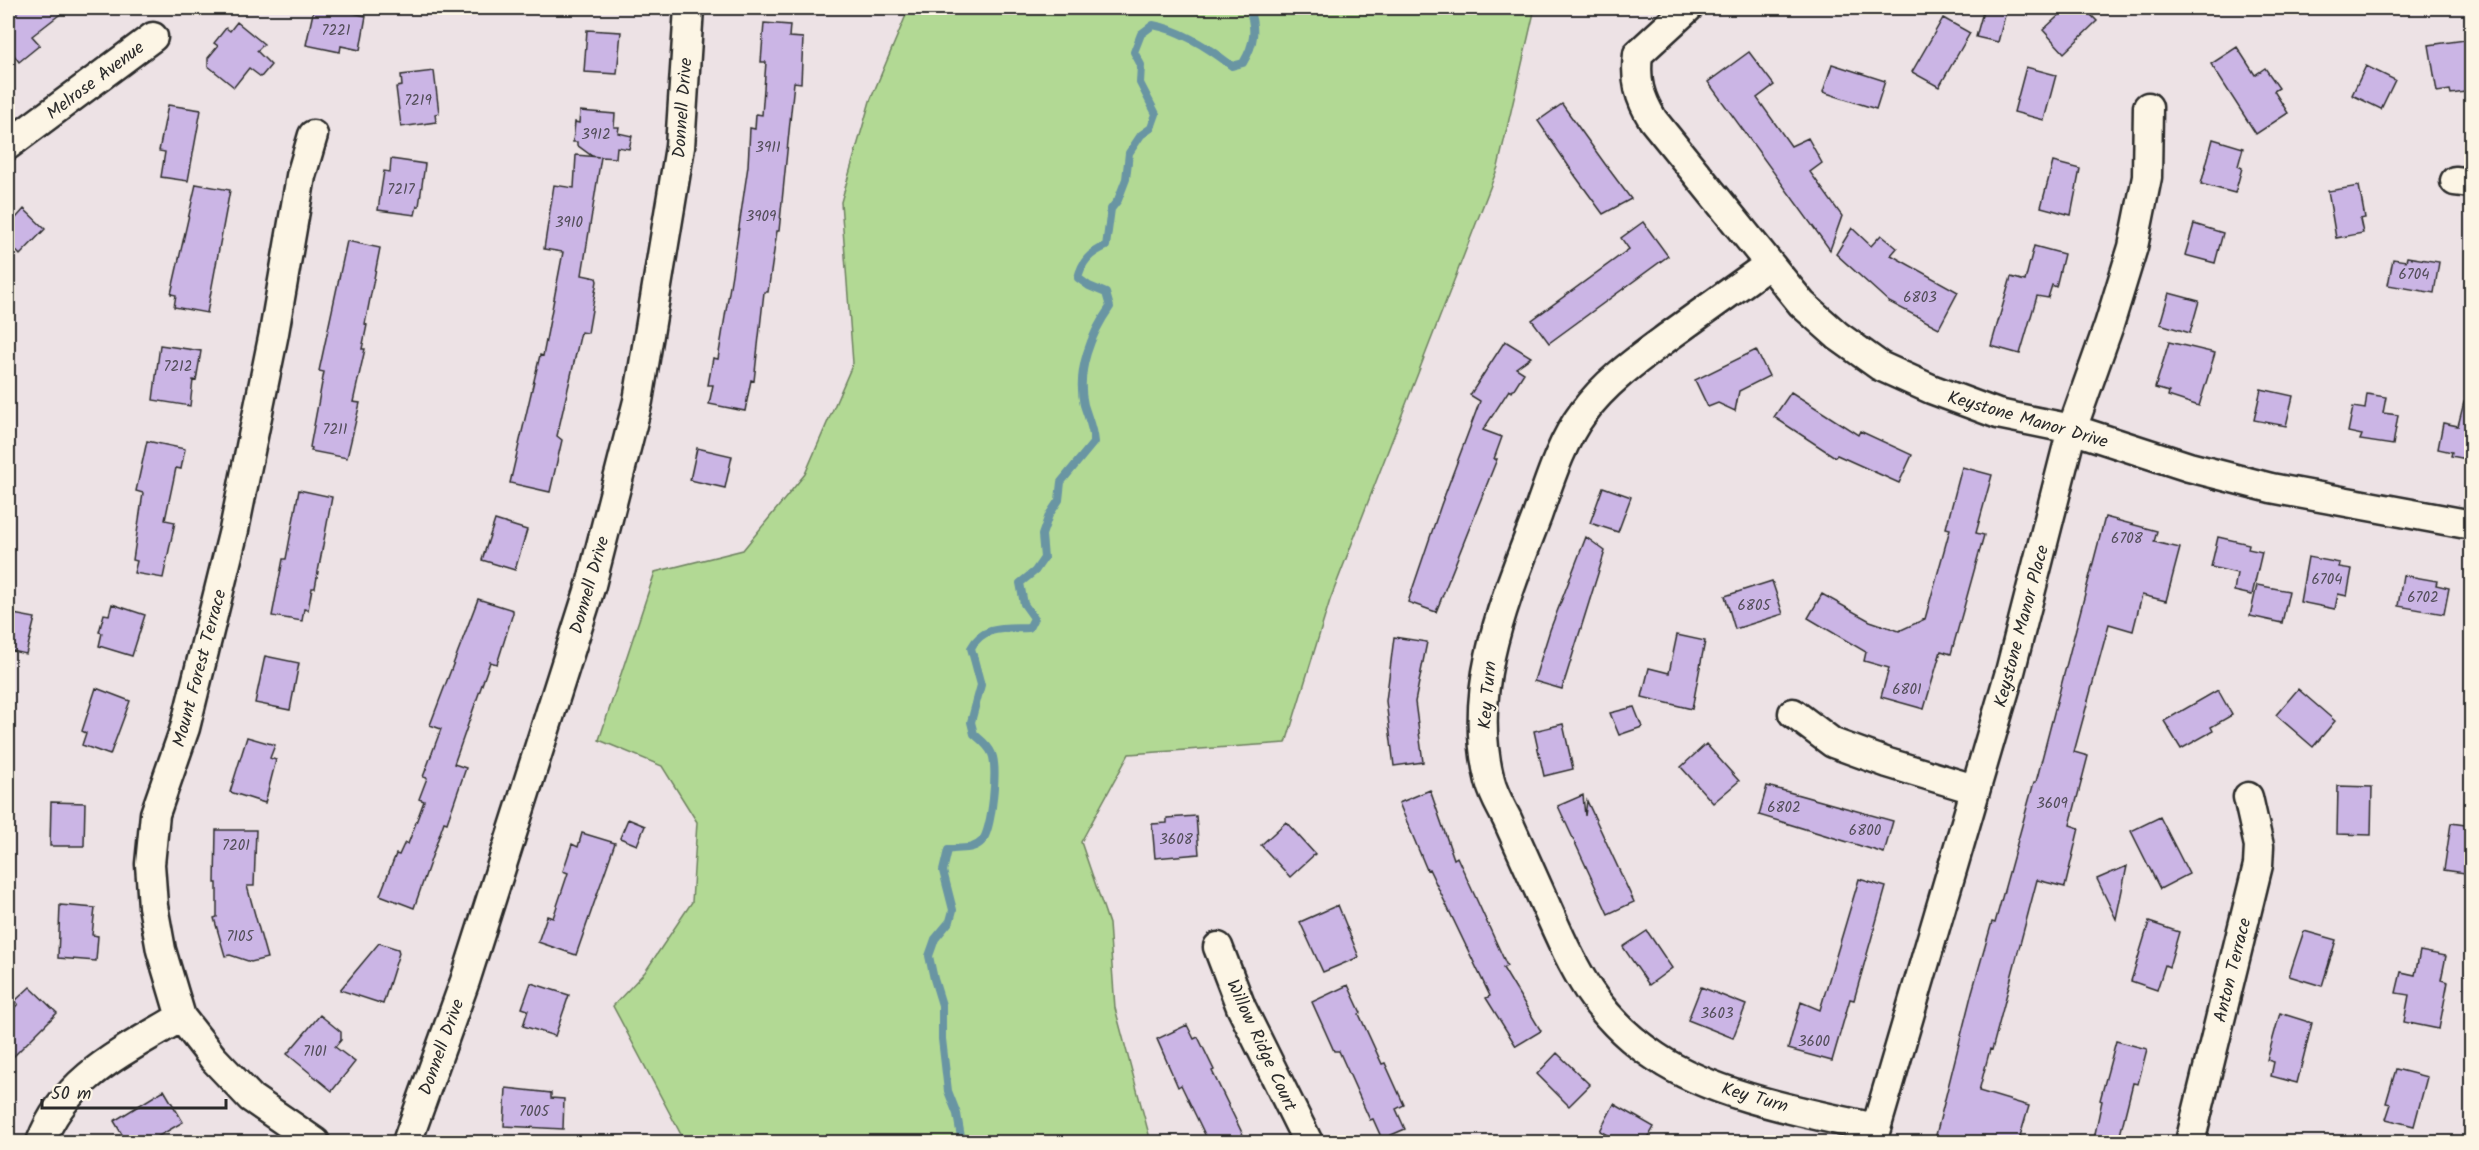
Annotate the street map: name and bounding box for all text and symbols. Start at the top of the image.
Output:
house number: 7221 [321,19,351,43]
street label: Melrose Avenue [41,34,151,128]
street label: Donnell Drive [666,57,701,159]
house number: 7219 [404,89,433,113]
house number: 3912 [581,123,611,147]
house number: 3911 [755,136,781,160]
house number: 7217 [387,178,416,202]
house number: 3909 [746,205,777,229]
house number: 3910 [555,211,584,235]
house number: 6704 [2398,263,2430,287]
house number: 6803 [1903,286,1937,310]
house number: 7212 [163,355,193,379]
street label: Keystone Manor Drive [1944,384,2111,457]
house number: 7211 [322,418,348,442]
house number: 6708 [2111,527,2144,551]
street label: Donnell Drive [563,533,618,638]
street label: Keystone Manor Place [1987,542,2058,711]
house number: 6704 [2311,568,2343,592]
street label: Mount Forest Terrace [165,586,235,751]
house number: 6702 [2407,586,2439,610]
house number: 6805 [1738,594,1771,618]
street label: Key Turn [1471,660,1506,730]
house number: 6801 [1892,678,1922,702]
house number: 3609 [2036,792,2069,816]
house number: 6802 [1767,796,1801,820]
house number: 6800 [1849,819,1882,843]
house number: 3608 [1159,828,1194,852]
house number: 7201 [222,834,250,858]
street label: Anton Terrace [2206,915,2260,1026]
house number: 7105 [226,925,255,949]
street label: Willow Ridge Court [1217,975,1304,1117]
street label: Donnell Drive [412,995,473,1100]
house number: 3603 [1701,1002,1734,1026]
house number: 3600 [1798,1030,1830,1054]
house number: 7101 [303,1040,327,1064]
scale bar [42,1072,226,1110]
street label: Key Turn [1718,1075,1791,1122]
text: 50 m [51,1080,91,1109]
house number: 7005 [519,1100,550,1124]

